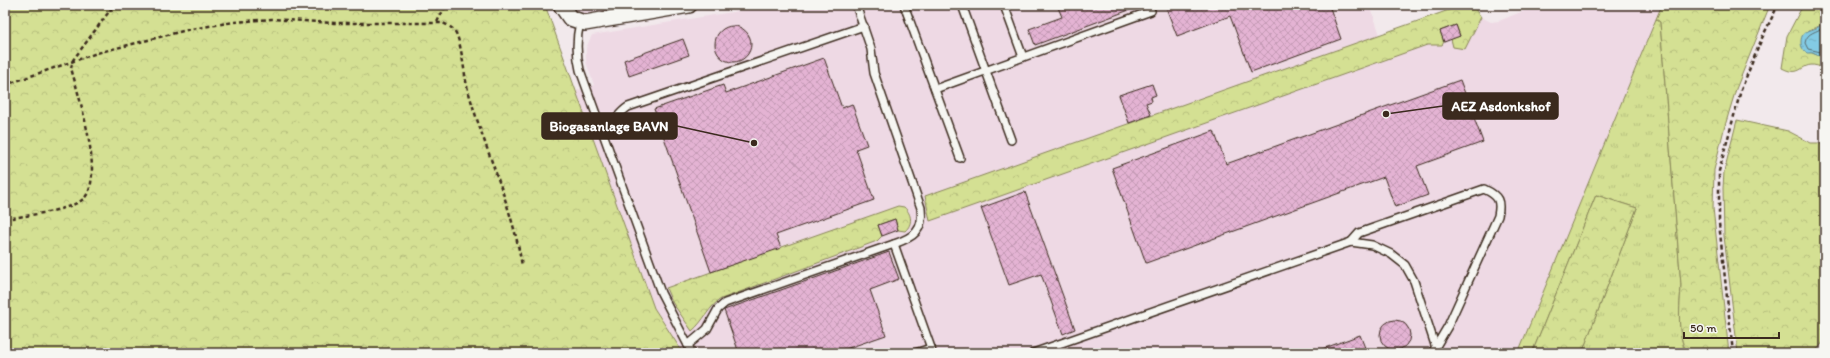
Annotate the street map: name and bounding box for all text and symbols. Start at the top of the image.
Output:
callout: AEZ Asdonkshof [1443,93,1558,119]
text: AEZ Asdonkshof [1450,98,1551,115]
callout: Biogasanlage BAVN [542,113,677,139]
text: Biogasanlage BAVN [549,118,669,135]
scale bar [1684,314,1779,340]
text: 50 m [1690,321,1716,335]

